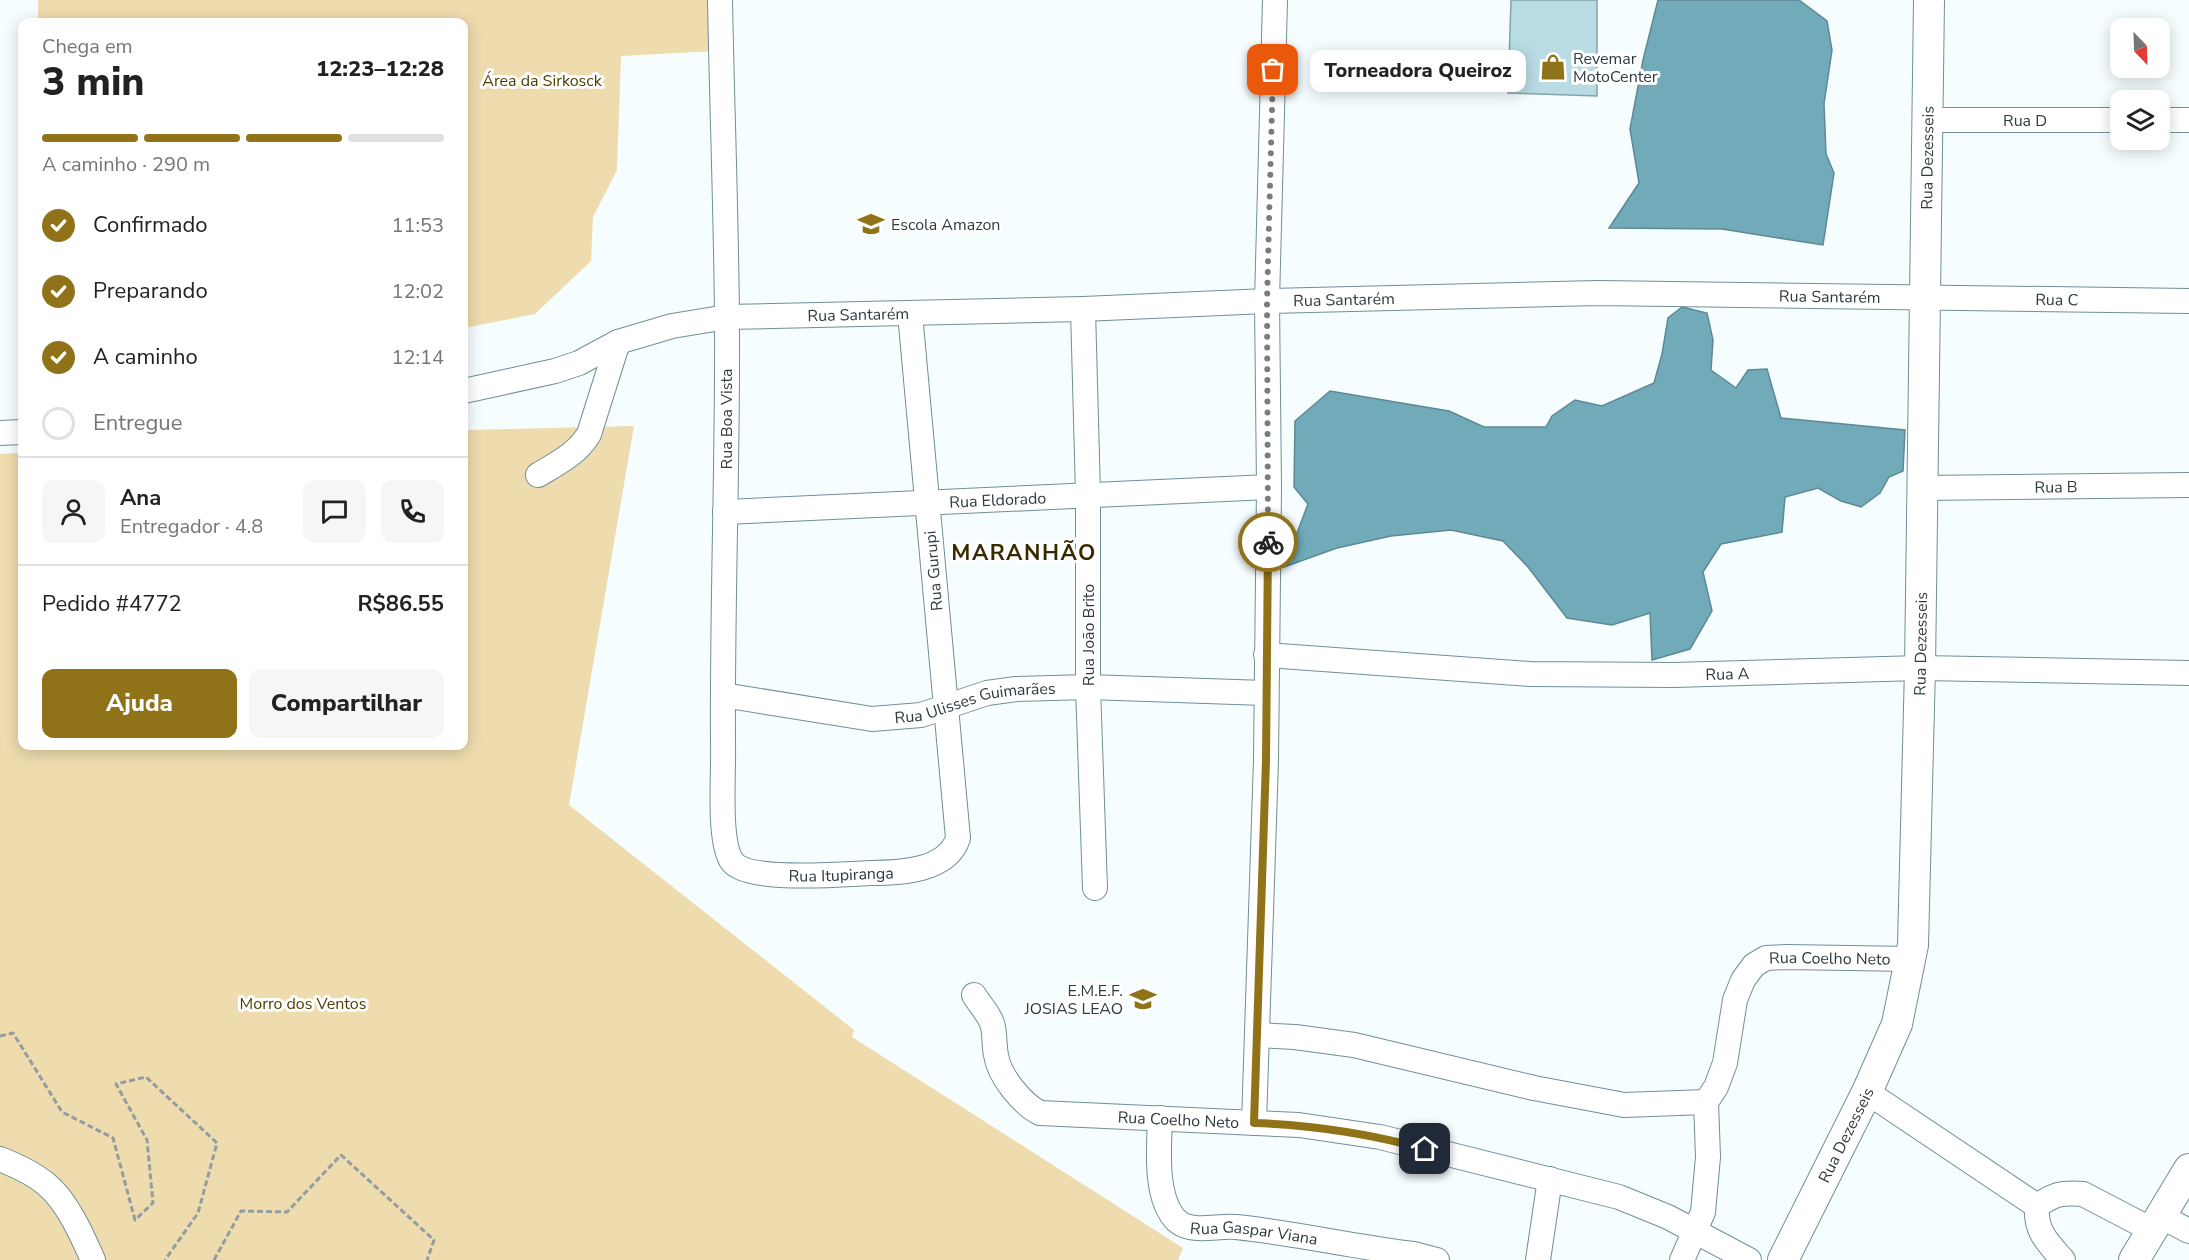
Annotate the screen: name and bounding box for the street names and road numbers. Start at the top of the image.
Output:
street label: Rua Dezesseis [1916,106,1940,210]
street label: Rua D [2003,110,2047,132]
street label: Rua Santarém [1779,285,1881,309]
street label: Rua Santarém [1293,288,1395,312]
street label: Rua C [2035,289,2079,312]
street label: Rua Santarém [807,303,909,327]
street label: Rua Boa Vista [716,368,738,470]
street label: Rua B [2034,476,2078,499]
street label: Rua Eldorado [949,487,1047,514]
street label: Rua Gurupi [920,530,948,612]
street label: Rua João Brito [1078,584,1100,686]
street label: Rua Dezesseis [1909,592,1933,696]
street label: Rua A [1705,663,1750,686]
street label: Rua Ulisses Guimarães [894,678,1056,729]
street label: Rua Itupiranga [788,862,894,888]
street label: Rua Coelho Neto [1769,947,1891,971]
street label: Rua Dezesseis [1813,1084,1880,1187]
street label: Rua Coelho Neto [1117,1107,1240,1134]
street label: Rua Gaspar Viana [1189,1217,1319,1251]

